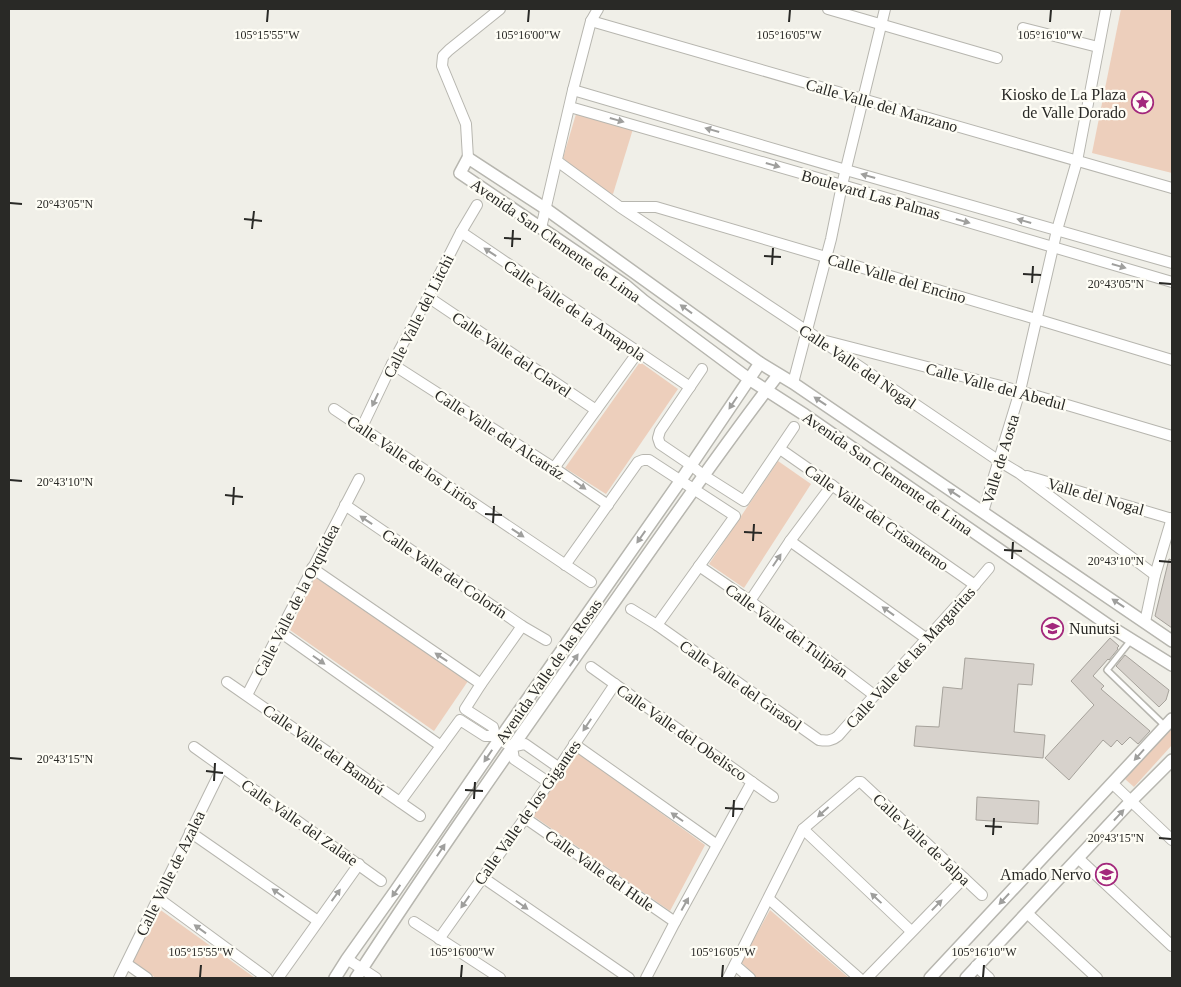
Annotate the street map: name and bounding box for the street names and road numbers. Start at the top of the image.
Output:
street label: Calle Valle del Manzano [804,76,960,135]
street label: Boulevard Las Palmas [799,166,942,222]
street label: Avenida San Clemente de Lima [468,175,644,306]
street label: Calle Valle del Litchi [380,251,457,381]
street label: Calle Valle del Encino [826,251,968,306]
street label: Calle Valle de la Amapola [500,257,649,365]
street label: Calle Valle del Clavel [449,308,575,401]
street label: Calle Valle del Nogal [796,321,920,413]
street label: Calle Valle del Abedul [924,360,1068,413]
street label: Calle Valle del Alcatráz [432,386,568,483]
street label: Avenida San Clemente de Lima [800,408,976,539]
street label: Calle Valle de los Lirios [344,412,481,513]
street label: Valle de Aosta [979,412,1022,506]
street label: Calle Valle del Crisantemo [802,461,952,574]
street label: Valle del Nogal [1045,475,1147,519]
street label: Calle Valle de la Orquídea [251,521,343,680]
street label: Calle Valle del Colorín [379,525,510,622]
street label: Calle Valle del Tulipán [722,580,851,681]
street label: Calle Valle de las Margaritas [842,583,979,732]
street label: Avenida Valle de las Rosas [492,596,605,747]
street label: Calle Valle del Girasol [676,637,805,734]
street label: Calle Valle del Obelisco [613,681,750,784]
street label: Calle Valle del Bambú [260,701,388,798]
street label: Calle Valle de los Gigantes [471,737,585,889]
street label: Calle Valle del Zalate [238,776,361,869]
street label: Calle Valle de Jalpa [869,790,974,889]
street label: Calle Valle de Azalea [133,808,208,939]
street label: Calle Valle del Hule [542,826,657,914]

